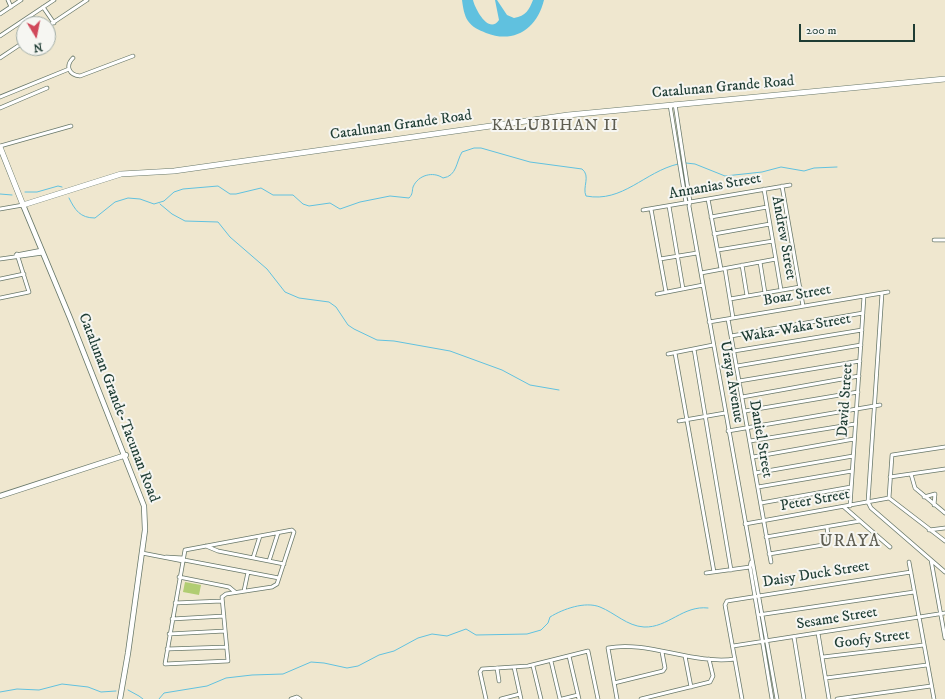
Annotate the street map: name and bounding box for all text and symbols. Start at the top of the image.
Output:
north arrow [16,16,56,56]
scale bar [801,16,917,42]
text: 200 m [806,23,836,38]
text: N [32,39,44,55]
street label: Catalunan Grande Road [651,73,795,103]
street label: Catalunan Grande Road [329,107,473,145]
district label: KALUBIHAN II [491,117,619,137]
street label: Annanias Street [667,170,763,204]
street label: Andrew Street [767,195,799,281]
street label: Boaz Street [762,281,832,311]
street label: Catalunan Grande-Tacunan Road [74,311,162,505]
street label: Waka-Waka Street [740,311,852,347]
street label: Uraya Avenue [715,340,747,424]
street label: David Street [834,362,858,438]
street label: Daniel Street [744,399,776,479]
street label: Peter Street [779,486,851,516]
district label: URAYA [819,532,881,552]
street label: Daisy Duck Street [761,558,871,592]
street label: Sesame Street [795,604,879,634]
street label: Goofy Street [833,626,911,654]

